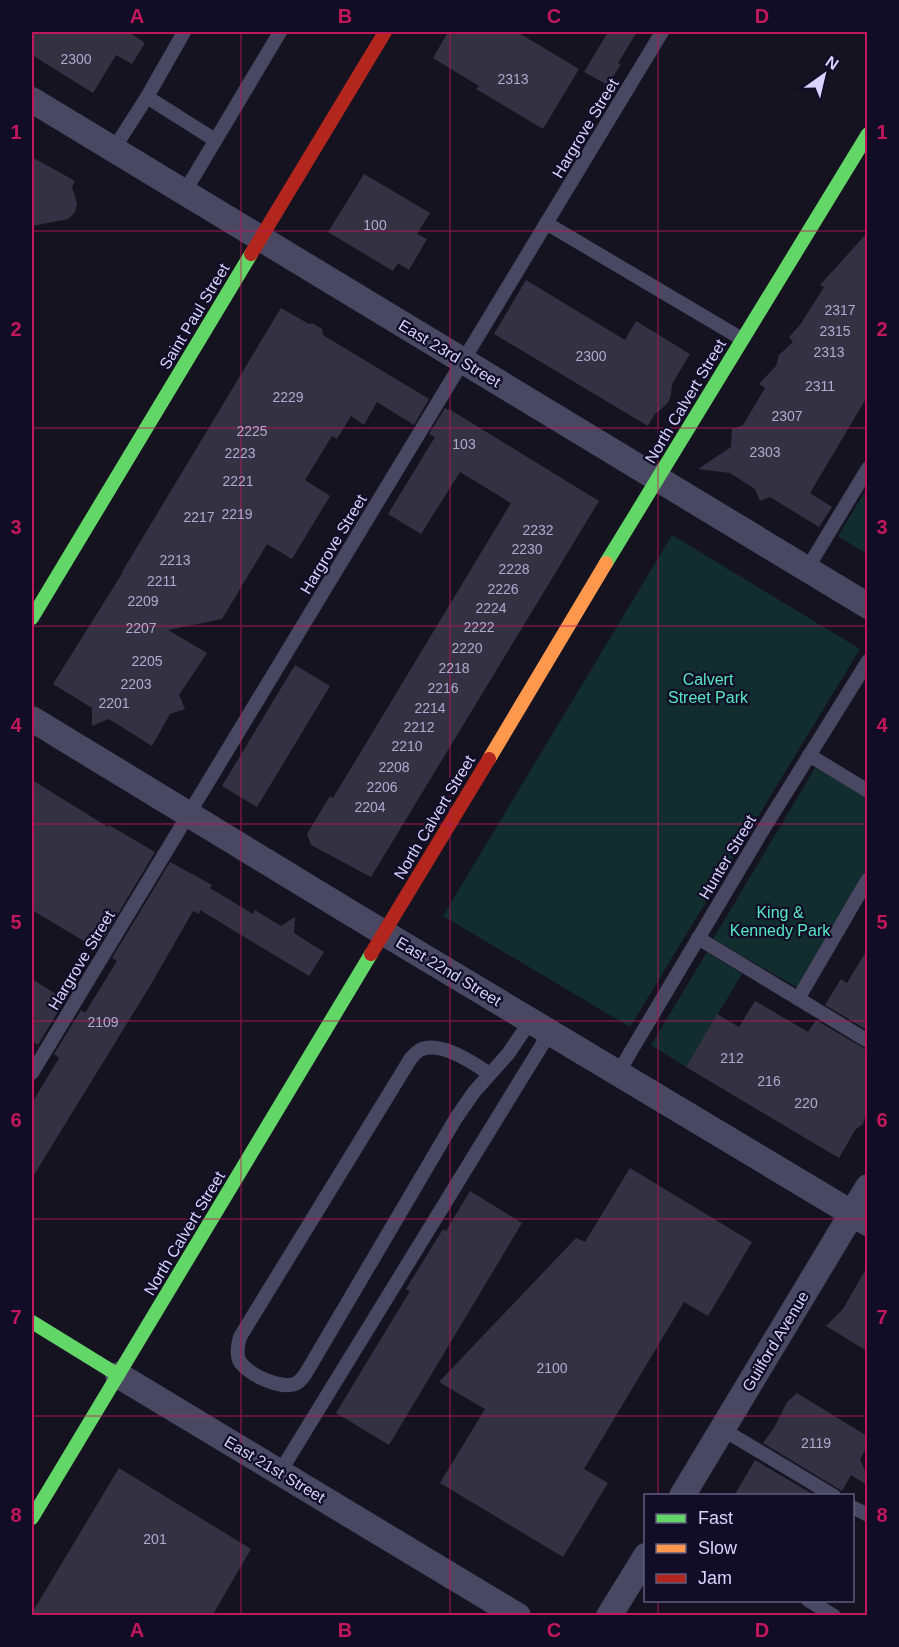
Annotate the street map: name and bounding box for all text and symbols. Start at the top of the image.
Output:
text: A [130,5,144,27]
text: B [338,5,352,27]
text: C [547,5,561,27]
text: D [755,5,769,27]
north arrow [794,45,854,105]
house number: 2300 [60,51,92,67]
text: N [823,53,842,73]
house number: 2313 [497,71,529,87]
street label: Hargrove Street [549,75,622,181]
text: 1 [10,121,22,143]
text: 1 [876,121,888,143]
house number: 100 [363,217,387,233]
street label: Saint Paul Street [156,260,233,372]
house number: 2317 [824,302,856,318]
street label: East 23rd Street [396,316,504,391]
text: 2 [10,318,22,340]
text: 2 [876,318,888,340]
house number: 2315 [819,323,851,339]
street label: North Calvert Street [642,336,729,466]
house number: 2313 [813,344,845,360]
house number: 2300 [575,348,607,364]
house number: 2311 [805,378,835,394]
house number: 2229 [272,389,304,405]
house number: 2307 [771,408,803,424]
house number: 2225 [236,423,268,439]
house number: 103 [452,436,476,452]
house number: 2303 [749,444,781,460]
house number: 2223 [224,445,256,461]
house number: 2221 [222,473,254,489]
street label: Hargrove Street [297,491,370,597]
house number: 2219 [221,506,253,522]
house number: 2217 [183,509,215,525]
text: 3 [10,516,22,538]
text: 3 [876,516,888,538]
house number: 2232 [522,522,554,538]
house number: 2230 [511,541,543,557]
house number: 2213 [159,552,191,568]
house number: 2228 [498,561,530,577]
house number: 2211 [147,573,177,589]
house number: 2226 [487,581,519,597]
house number: 2209 [127,593,159,609]
house number: 2224 [475,600,507,616]
house number: 2222 [463,619,495,635]
house number: 2207 [125,620,157,636]
house number: 2220 [451,640,483,656]
house number: 2205 [131,653,163,669]
house number: 2218 [438,660,470,676]
park label: Calvert Street Park [668,671,749,706]
house number: 2203 [120,676,152,692]
house number: 2216 [427,680,459,696]
house number: 2201 [98,695,130,711]
house number: 2214 [414,700,446,716]
text: 4 [10,714,22,736]
text: 4 [876,714,888,736]
house number: 2212 [403,719,435,735]
house number: 2210 [391,738,423,754]
street label: North Calvert Street [391,752,478,882]
house number: 2208 [378,759,410,775]
house number: 2206 [366,779,398,795]
house number: 2204 [354,799,386,815]
street label: Hunter Street [696,812,760,902]
park label: King & Kennedy Park [730,904,831,939]
street label: Hargrove Street [45,907,118,1013]
text: 5 [10,911,22,933]
text: 5 [876,911,888,933]
street label: East 22nd Street [393,933,505,1010]
house number: 2109 [87,1014,119,1030]
house number: 212 [720,1050,744,1066]
house number: 216 [757,1073,781,1089]
house number: 220 [794,1095,818,1111]
text: 6 [10,1109,22,1131]
text: 6 [876,1109,888,1131]
street label: North Calvert Street [141,1168,228,1298]
street label: Guilford Avenue [739,1288,812,1394]
text: 7 [10,1306,22,1328]
text: 7 [876,1306,888,1328]
house number: 2100 [536,1360,568,1376]
street label: East 21st Street [222,1433,328,1506]
house number: 2119 [801,1435,831,1451]
legend [644,1494,854,1602]
text: 8 [10,1504,22,1526]
text: 8 [876,1504,888,1526]
text: Fast [698,1508,733,1528]
house number: 201 [143,1531,167,1547]
text: Slow [698,1538,738,1558]
text: Jam [698,1568,732,1588]
text: A [130,1619,144,1641]
text: B [338,1619,352,1641]
text: C [547,1619,561,1641]
text: D [755,1619,769,1641]

